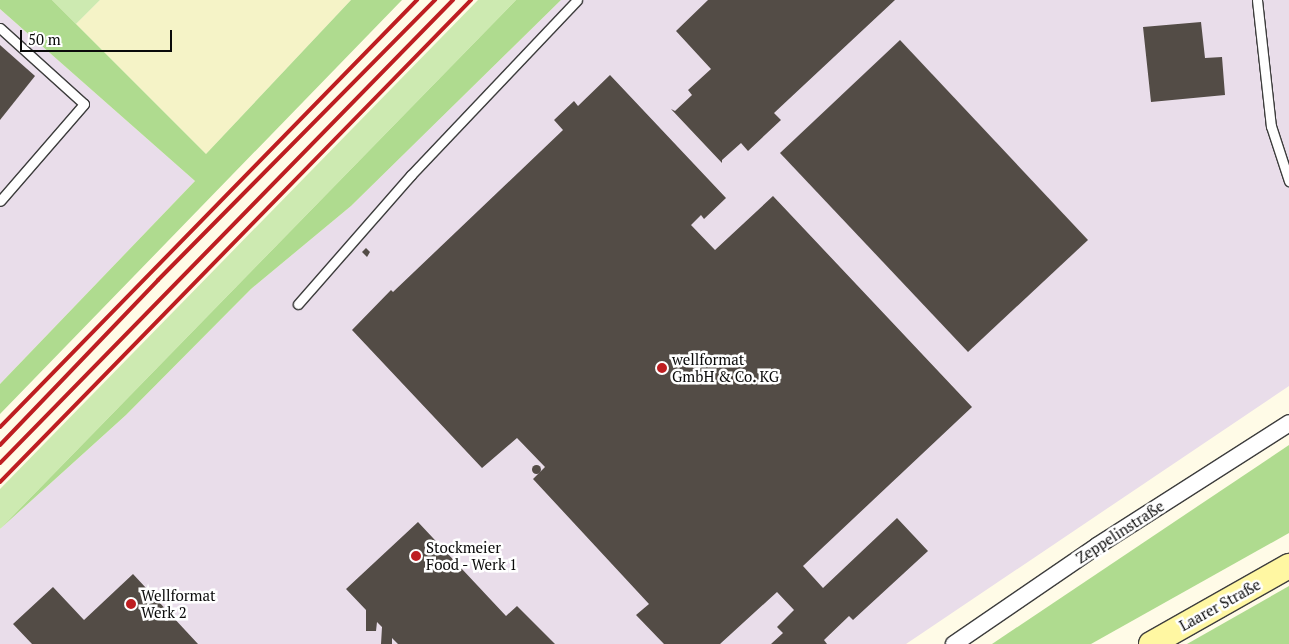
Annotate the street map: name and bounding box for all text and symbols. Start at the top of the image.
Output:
scale bar [22,20,175,52]
text: 50 m [28,29,61,49]
place label: wellformat GmbH & Co. KG [672,350,780,385]
marker: wellformat GmbH & Co. KG [656,362,668,374]
street label: Zeppelinstraße [1073,497,1167,567]
place label: Stockmeier Food - Werk 1 [426,538,518,573]
marker: Stockmeier Food - Werk 1 [410,550,422,562]
street label: Laarer Straße [1176,575,1264,635]
place label: Wellformat Werk 2 [141,586,216,621]
marker: Wellformat Werk 2 [125,598,137,610]

